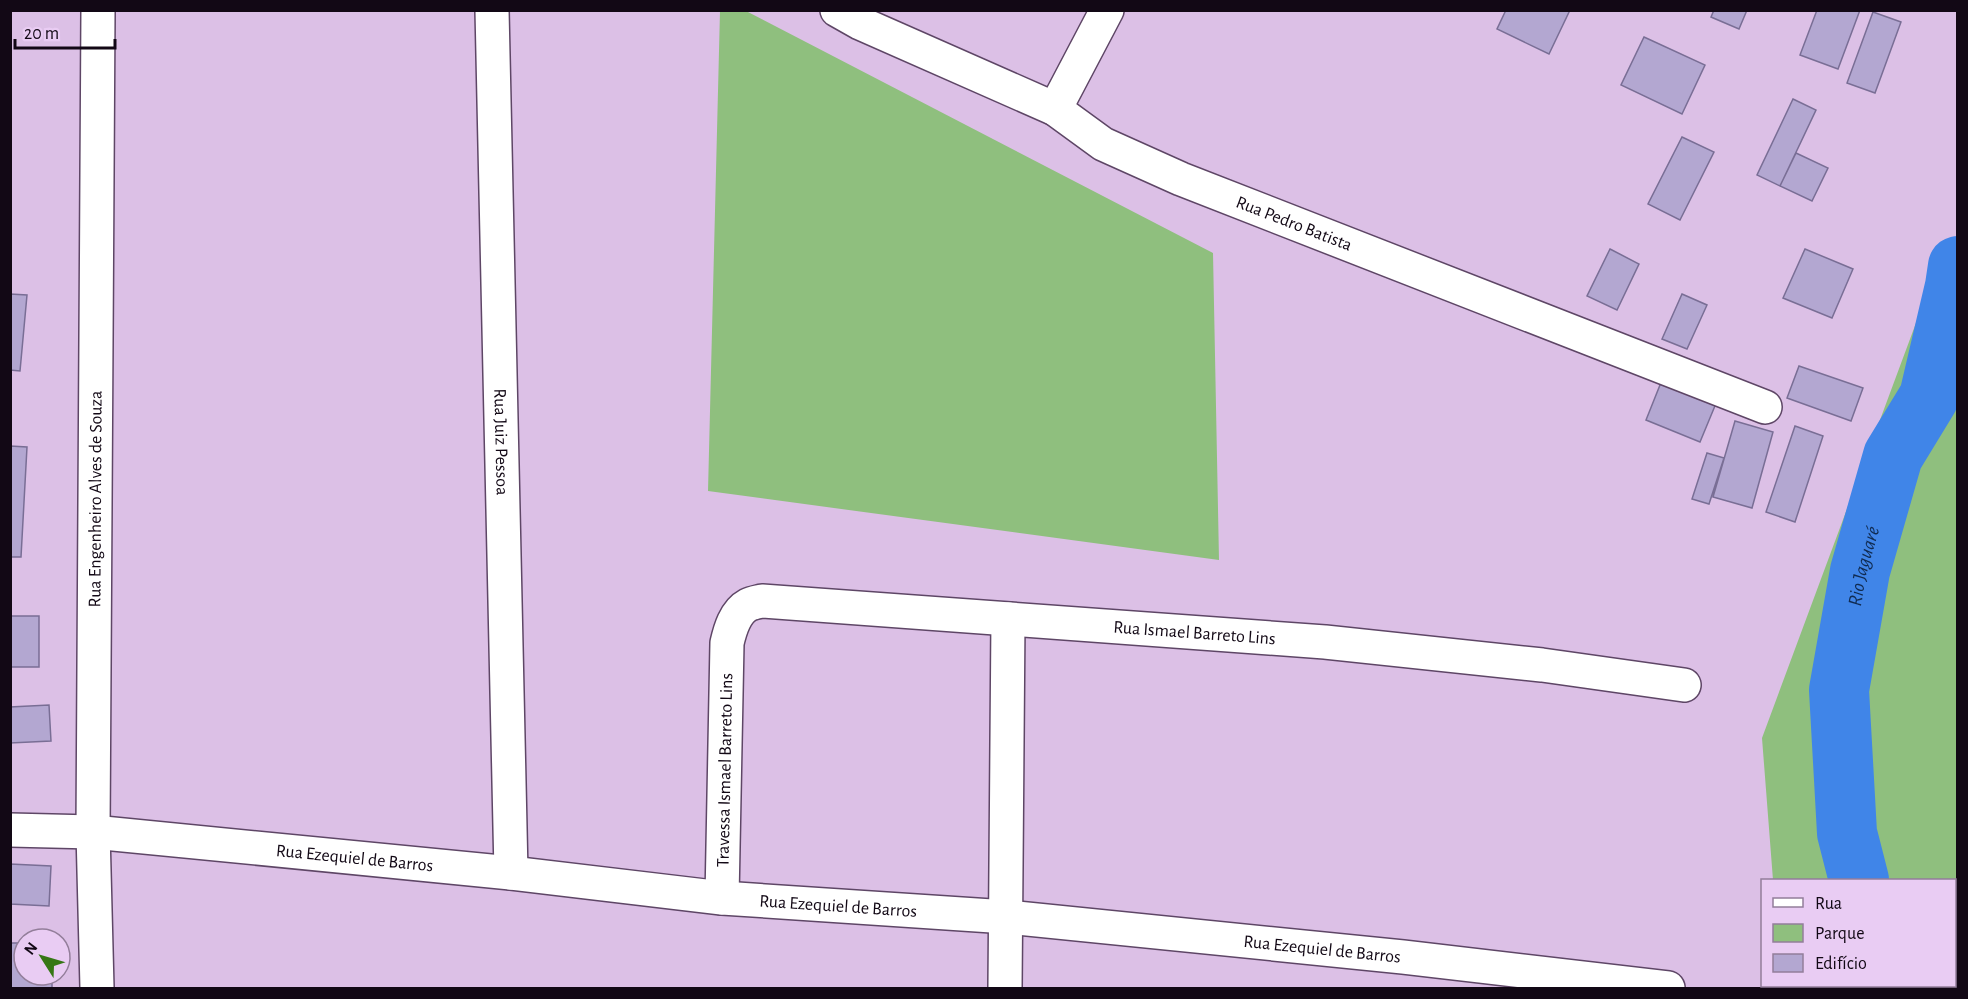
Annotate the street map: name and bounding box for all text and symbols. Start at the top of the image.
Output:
scale bar [15,12,116,50]
text: 20 m [24,25,59,43]
street label: Rua Pedro Batista [1233,193,1354,255]
street label: Rua Juiz Pessoa [490,388,511,496]
street label: Rua Engenheiro Alves de Souza [86,391,106,607]
water label: Rio Jaguaré [1845,524,1883,608]
street label: Rua Ismael Barreto Lins [1113,619,1276,648]
street label: Travessa Ismael Barreto Lins [715,673,736,867]
street label: Rua Ezequiel de Barros [275,842,434,875]
legend [1761,879,1956,987]
street label: Rua Ezequiel de Barros [759,893,918,921]
text: Rua [1815,895,1842,913]
text: Parque [1815,925,1864,943]
north arrow [12,927,72,987]
street label: Rua Ezequiel de Barros [1243,933,1402,967]
text: N [21,939,41,958]
text: Edifício [1815,955,1867,973]

